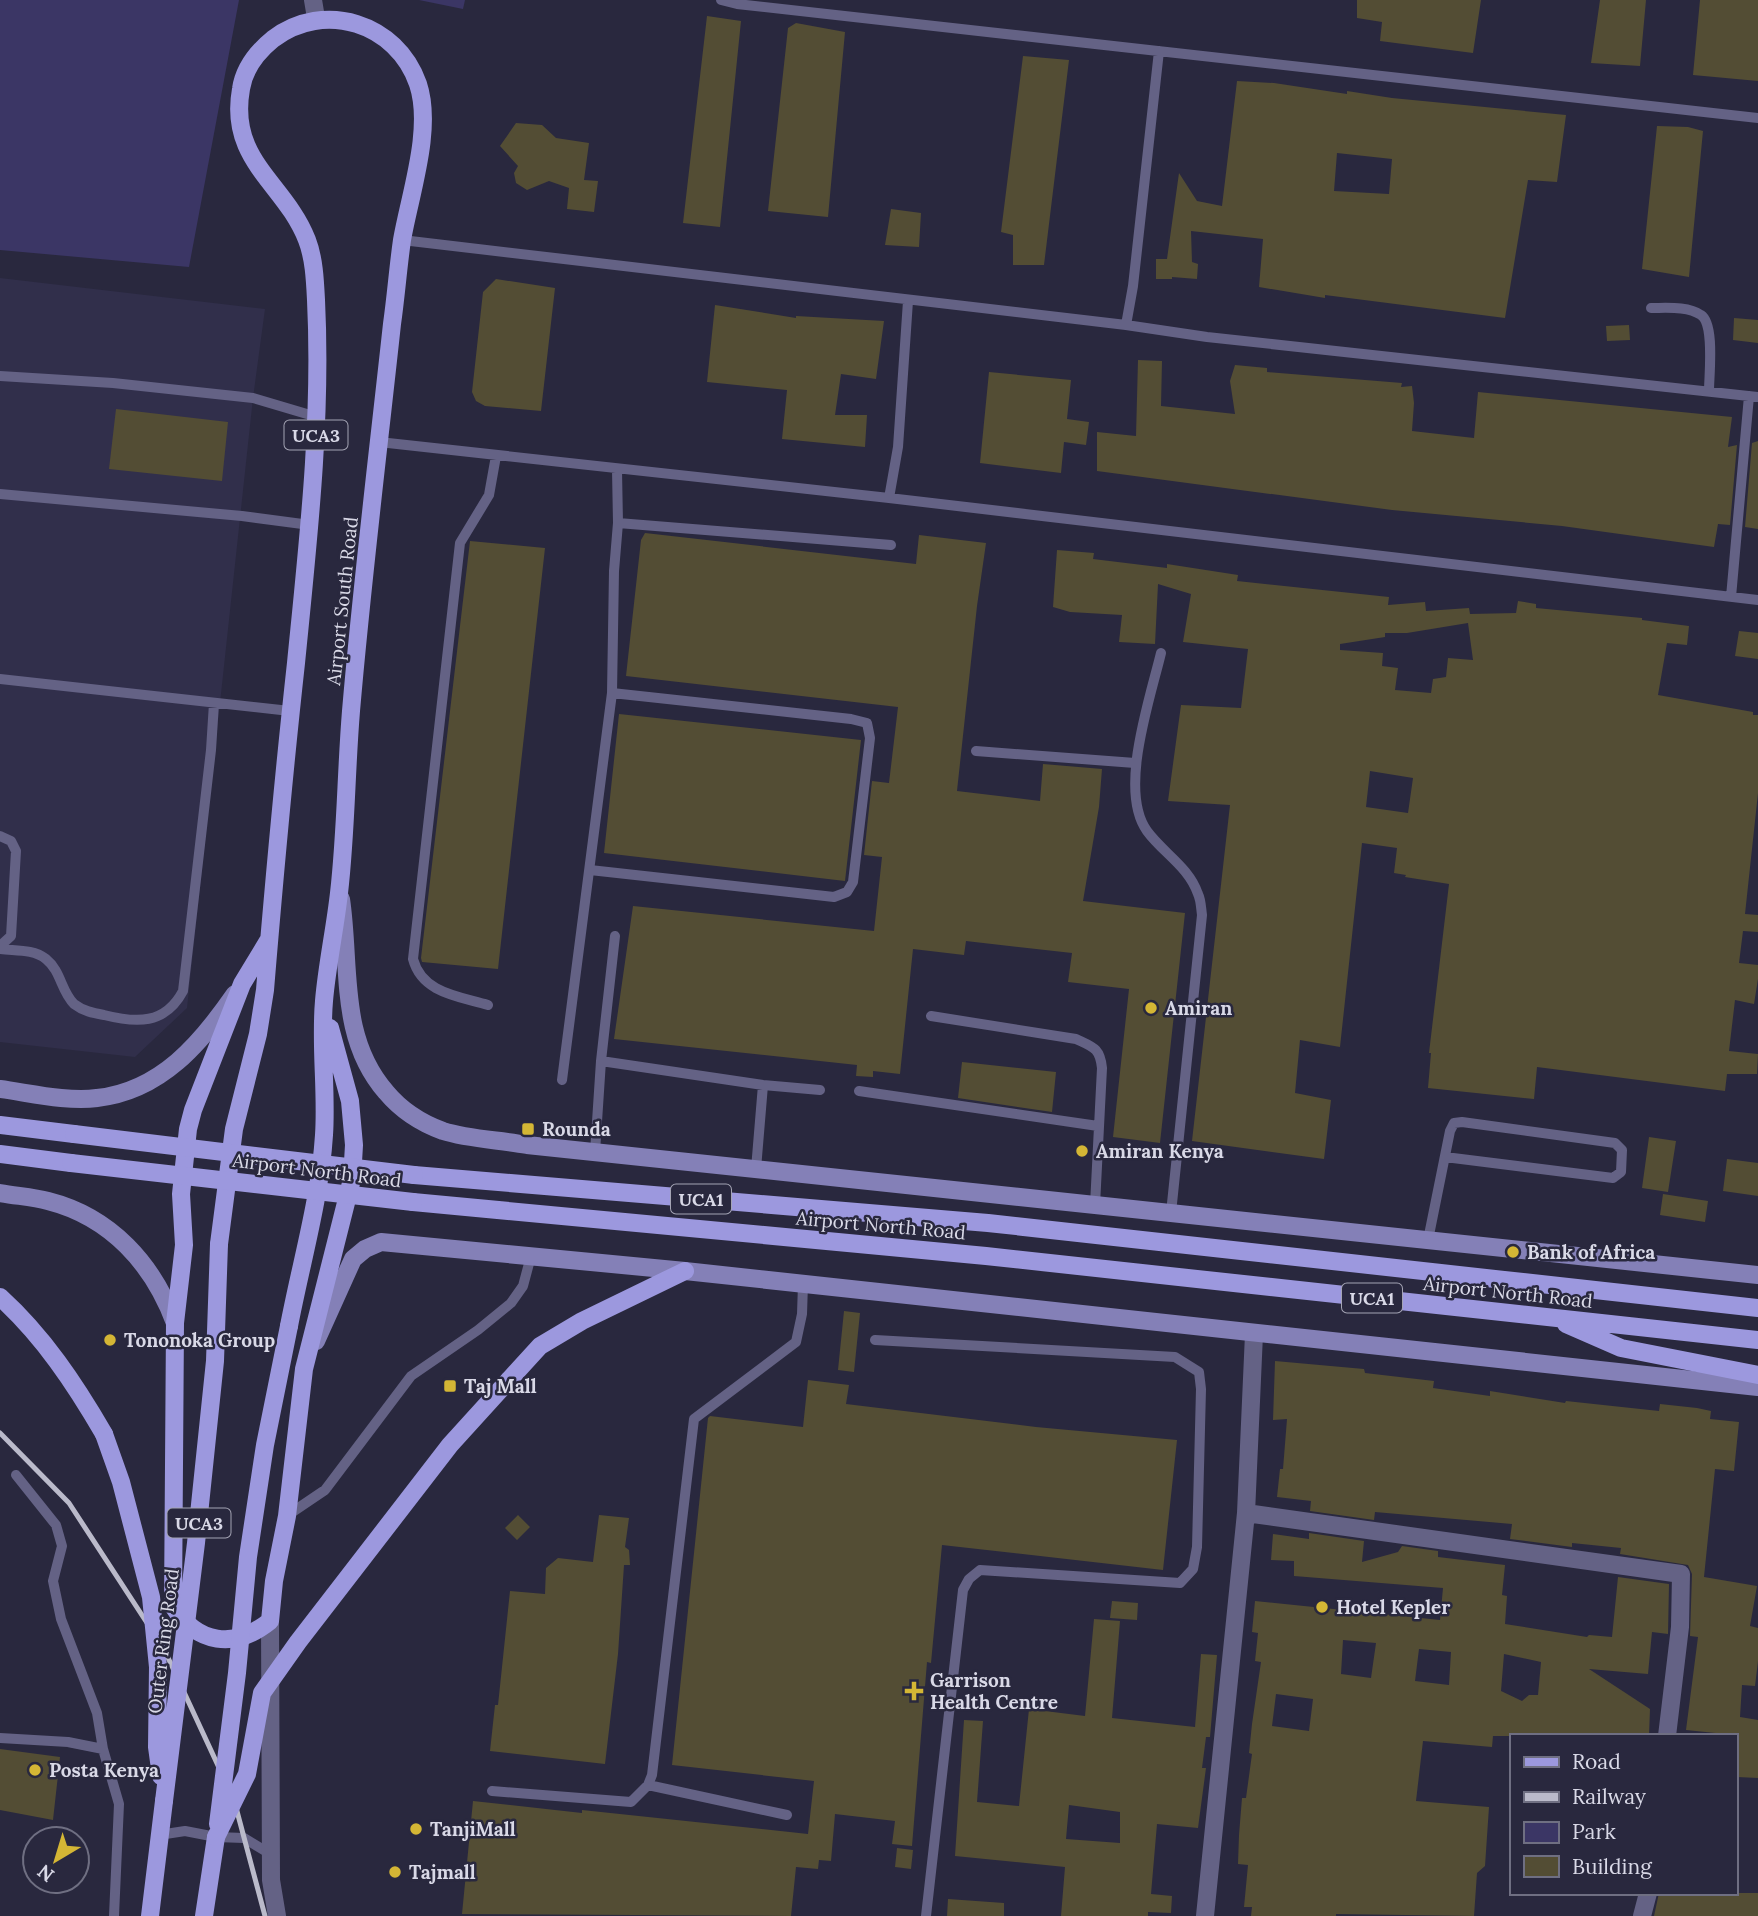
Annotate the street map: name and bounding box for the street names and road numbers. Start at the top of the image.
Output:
road number: UCA3 [284,421,348,450]
street label: Airport South Road [321,515,363,688]
street label: Airport North Road [230,1148,403,1192]
road number: UCA1 [671,1184,731,1214]
street label: Airport North Road [794,1206,967,1244]
street label: Airport North Road [1421,1271,1594,1313]
road number: UCA1 [1342,1283,1402,1312]
road number: UCA3 [168,1508,230,1538]
street label: Outer Ring Road [142,1567,184,1715]

